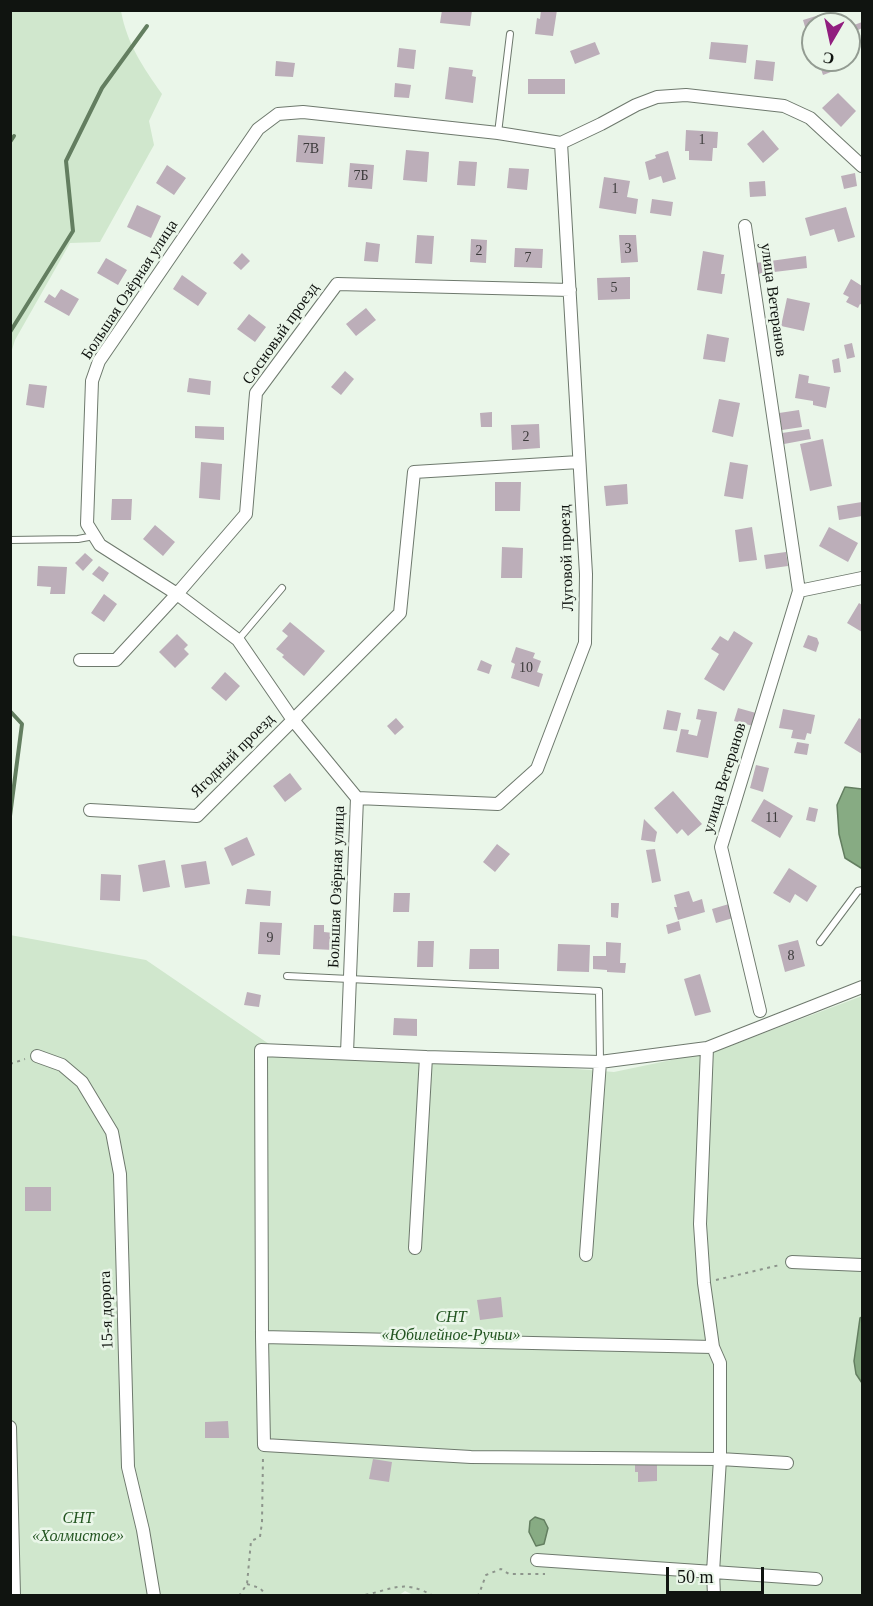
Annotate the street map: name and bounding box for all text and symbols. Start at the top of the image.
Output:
north arrow [801,12,861,72]
text: С [821,49,835,68]
house number: 1 [698,132,706,148]
house number: 7В [303,141,319,157]
house number: 7Б [353,168,369,184]
house number: 1 [612,181,618,197]
street label: Большая Озёрная улица [78,217,182,363]
house number: 3 [624,241,632,257]
street label: улица Ветеранов [756,242,790,358]
house number: 2 [476,243,482,259]
house number: 7 [524,250,532,266]
street label: Сосновый проезд [239,279,323,389]
house number: 5 [610,280,618,296]
house number: 2 [522,429,530,445]
street label: Луговой проезд [556,504,578,612]
house number: 10 [519,660,533,676]
street label: Ягодный проезд [187,710,279,802]
street label: улица Ветеранов [699,720,751,836]
street label: Большая Озёрная улица [325,805,349,969]
house number: 11 [765,810,779,826]
house number: 9 [266,930,274,946]
house number: 8 [788,948,795,964]
street label: 15-я дорога [96,1270,118,1350]
park label: СНТ «Юбилейное-Ручьи» [381,1308,521,1346]
park label: СНТ «Холмистое» [32,1509,124,1547]
scale bar [669,1555,766,1593]
text: 50 m [677,1567,714,1587]

